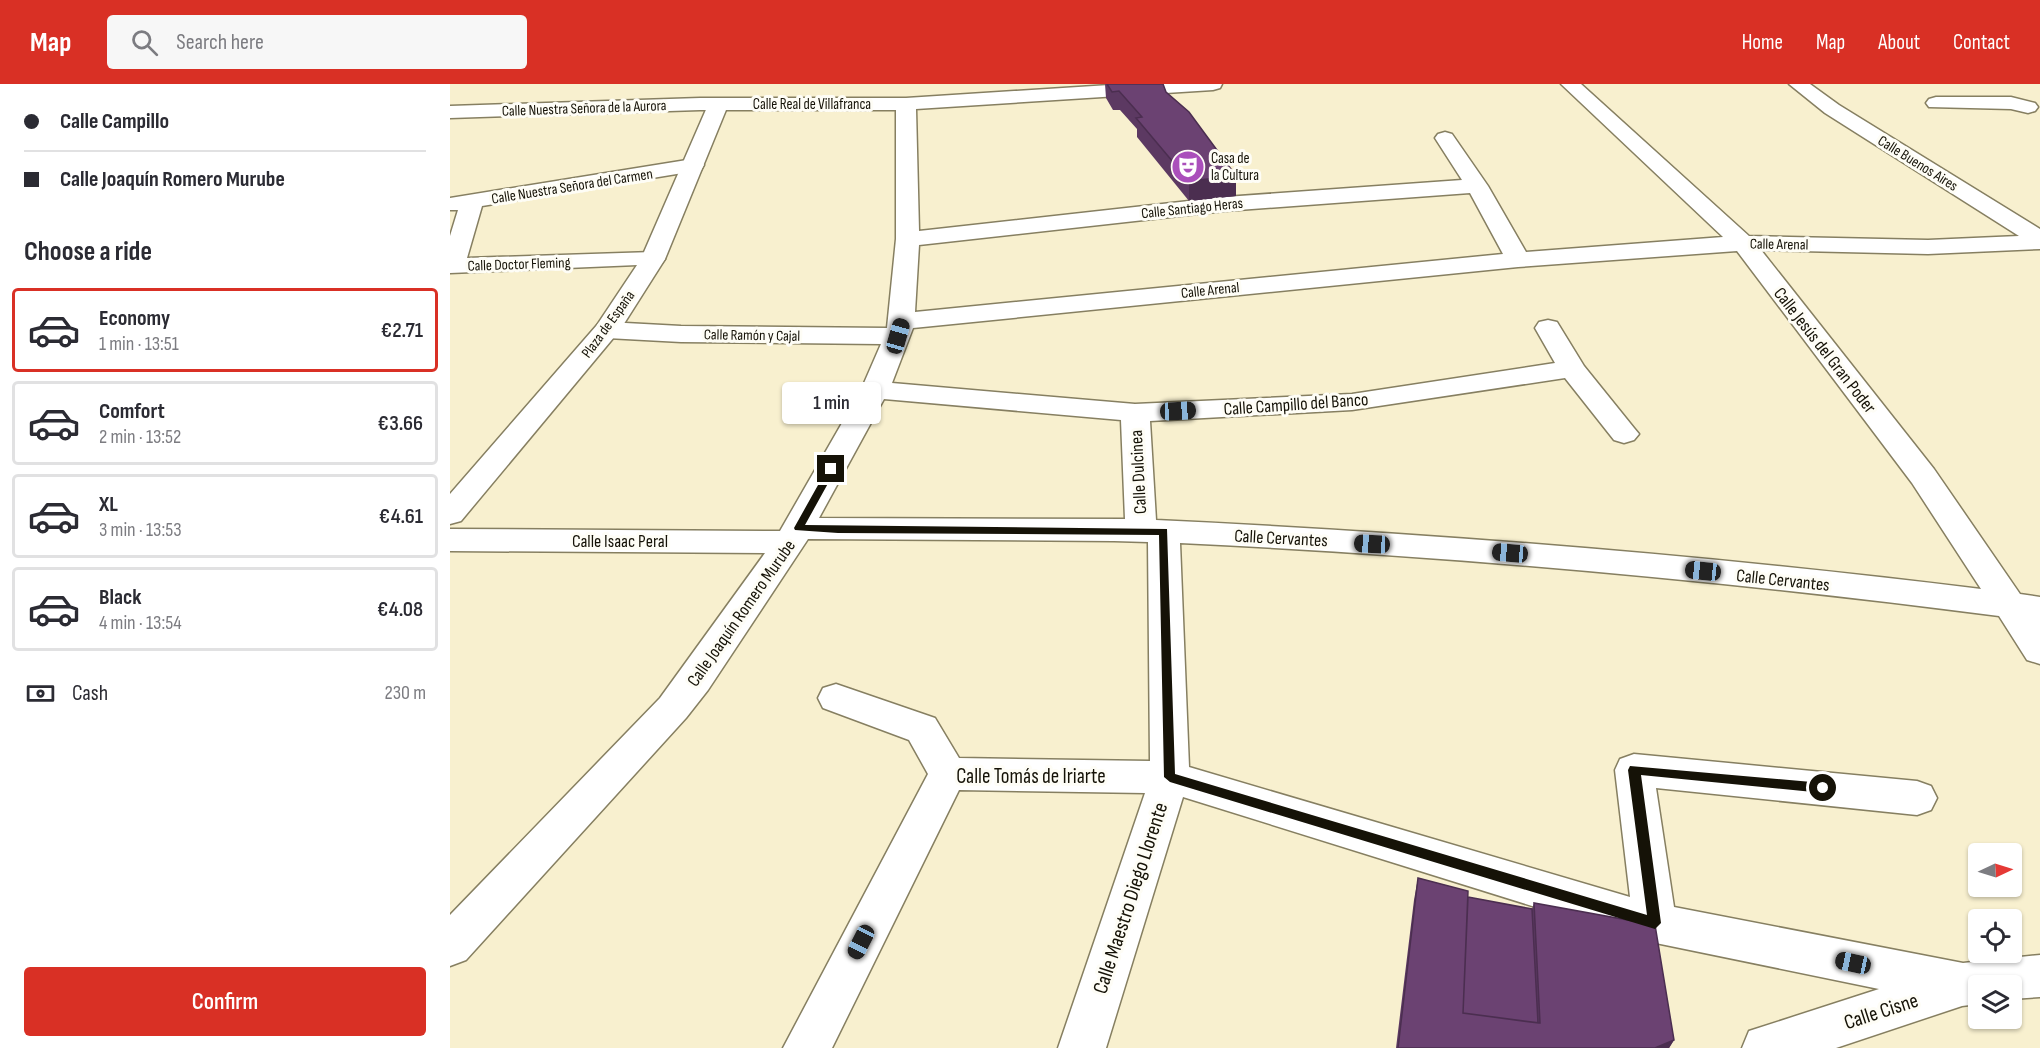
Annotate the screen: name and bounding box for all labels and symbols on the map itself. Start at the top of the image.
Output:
street label: Calle Real de Villafranca [753,95,871,114]
street label: Calle Nuestra Señora de la Aurora [501,96,667,121]
street label: Calle Buenos Aires [1874,131,1961,196]
theatre icon: Casa de la Cultura [1170,149,1206,185]
place label: Casa de la Cultura [1211,149,1259,185]
street label: Calle Nuestra Señora del Carmen [490,164,654,209]
street label: Calle Santiago Heras [1140,194,1244,223]
street label: Calle Arenal [1750,234,1808,255]
street label: Calle Doctor Fleming [467,253,571,276]
street label: Calle Arenal [1180,278,1240,303]
street label: Calle Jesús del Gran Poder [1769,283,1880,417]
street label: Plaza de España [578,287,639,362]
car [884,316,912,356]
street label: Calle Ramón y Cajal [704,325,800,346]
callout: 1 min [782,382,880,424]
street label: Calle Campillo del Banco [1223,389,1369,420]
car [1160,401,1196,421]
street label: Calle Dulcinea [1126,429,1151,515]
route end [817,455,844,482]
street label: Calle Cervantes [1234,526,1328,551]
street label: Calle Isaac Peral [572,531,668,552]
car [1354,534,1390,554]
street label: Calle Joaquín Romero Murube [683,536,800,691]
car [1491,542,1529,564]
car [1684,560,1722,582]
street label: Calle Cervantes [1735,565,1831,596]
street label: Calle Tomás de Iriarte [956,764,1106,789]
route start [1809,774,1836,801]
street label: Calle Maestro Diego Llorente [1088,799,1173,997]
north arrow [1968,843,2022,897]
car [845,922,877,962]
car [1834,950,1872,976]
street label: Calle Cisne [1841,988,1921,1035]

